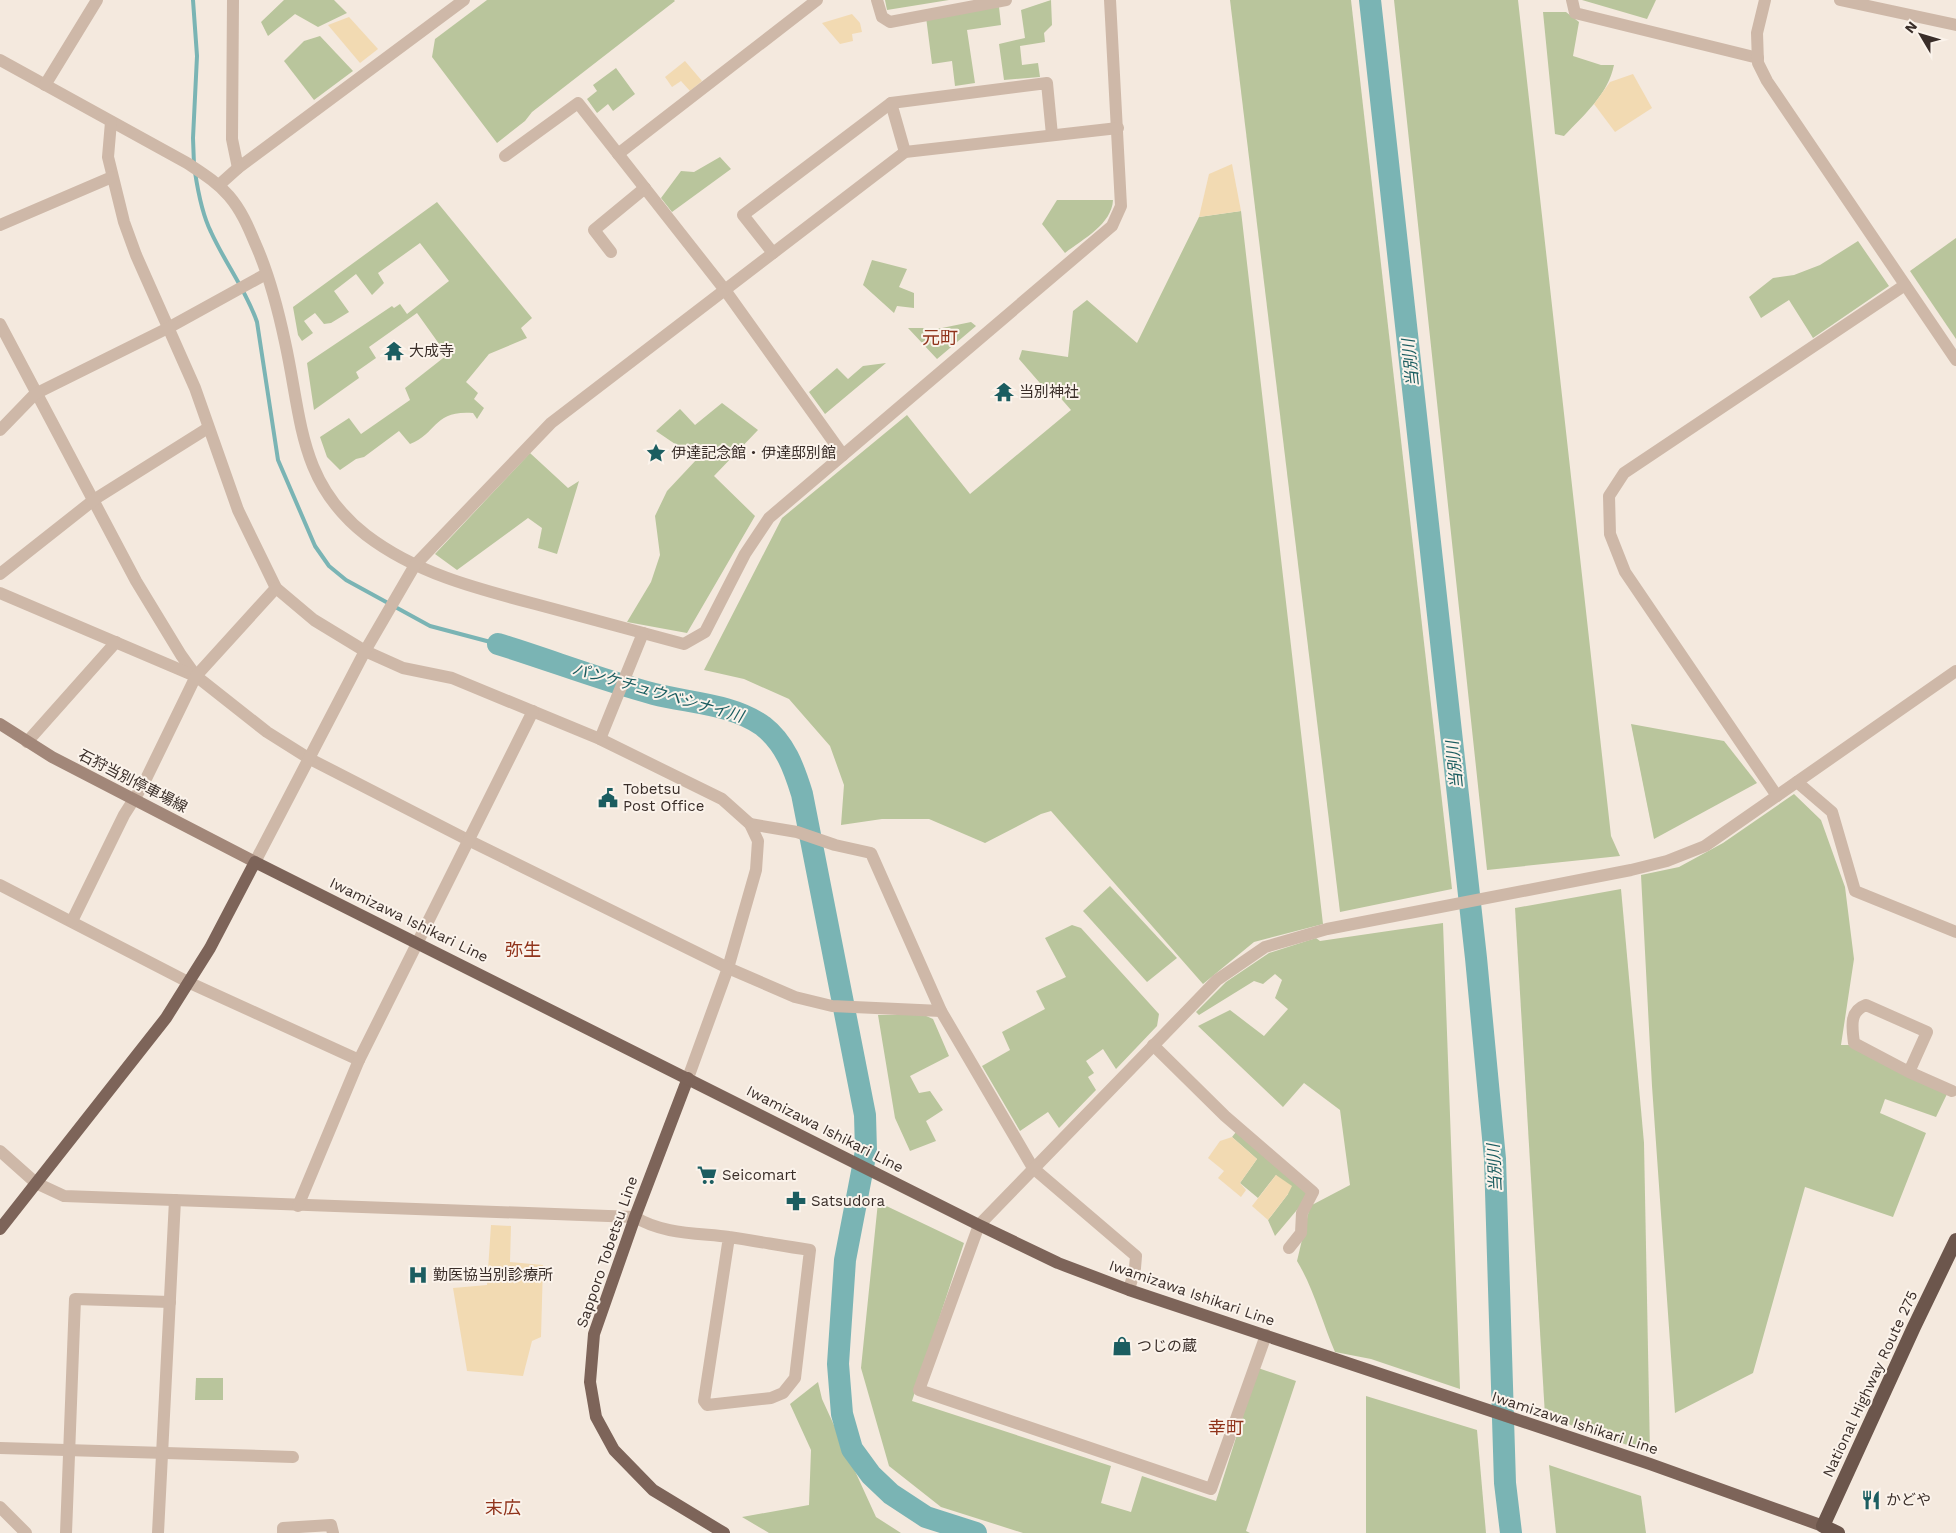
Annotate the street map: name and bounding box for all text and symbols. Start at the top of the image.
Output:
north arrow [1896,10,1946,60]
text: N [1901,18,1920,36]
district label: 元町 [922,327,958,348]
water label: 当別川 [1398,336,1422,388]
temple icon: 大成寺 [383,340,405,362]
place label: 大成寺 [409,342,454,360]
temple icon: 当別神社 [993,381,1015,403]
place label: 当別神社 [1019,383,1079,401]
place icon: 伊達記念館・伊達邸別館 [645,442,667,464]
place label: 伊達記念館・伊達邸別館 [671,444,836,462]
water label: パンケチュウベシナイ川 [570,659,747,727]
water label: 当別川 [1442,738,1466,790]
street label: 石狩当別停車場線 [75,746,191,816]
place label: Tobetsu Post Office [623,780,704,815]
public building icon: Tobetsu Post Office [597,787,619,809]
street label: Iwamizawa Ishikari Line [327,874,491,966]
district label: 弥生 [505,939,541,960]
street label: Iwamizawa Ishikari Line [743,1081,907,1177]
water label: 当別川 [1484,1142,1505,1192]
supermarket icon: Seicomart [696,1164,718,1186]
place label: Seicomart [722,1166,797,1184]
street label: Sapporo Tobetsu Line [573,1174,641,1330]
pharmacy icon: Satsudora [785,1190,807,1212]
place label: Satsudora [811,1192,885,1210]
street label: Iwamizawa Ishikari Line [1107,1256,1277,1330]
hospital icon: 勤医協当別診療所 [407,1264,429,1286]
place label: 勤医協当別診療所 [433,1266,553,1284]
street label: National Highway Route 275 [1819,1288,1921,1480]
shop icon: つじの蔵 [1111,1335,1133,1357]
place label: つじの蔵 [1137,1337,1197,1355]
street label: Iwamizawa Ishikari Line [1489,1388,1661,1458]
district label: 幸町 [1208,1417,1244,1438]
restaurant icon: かどや [1860,1489,1882,1511]
place label: かどや [1886,1491,1931,1509]
district label: 末広 [485,1497,521,1518]

